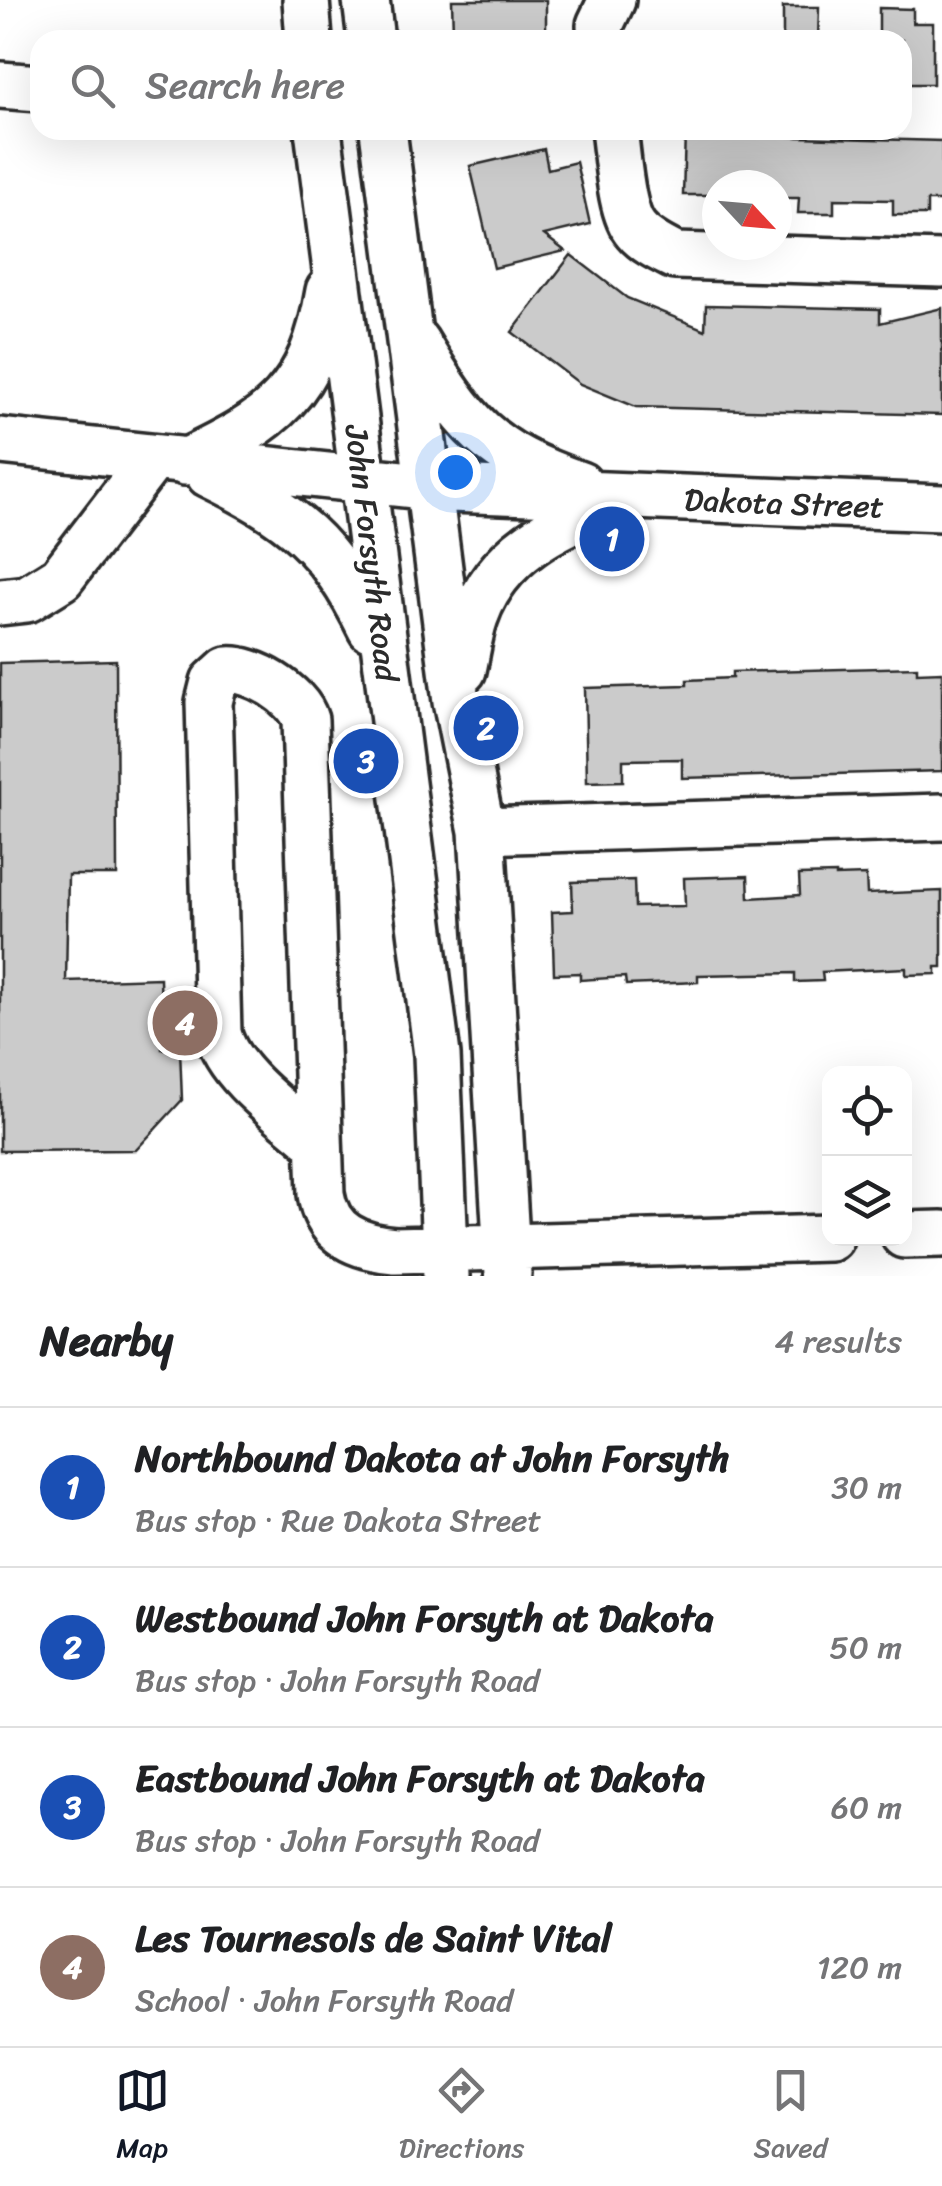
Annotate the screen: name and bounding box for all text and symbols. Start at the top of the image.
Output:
search box [30,30,912,140]
text: Search here [145,52,345,119]
icon: search [65,58,120,113]
north arrow [702,170,792,260]
street label: John Forsyth Road [327,420,416,687]
your location [430,447,481,498]
street label: Dakota Street [683,472,885,535]
pin: 1 [580,502,644,576]
pin: 2 [454,690,518,766]
pin: 3 [334,724,398,798]
pin: 4 [152,986,218,1060]
map controls [822,1066,912,1246]
button: locate [822,1066,912,1156]
button: layers [822,1156,912,1246]
text: Nearby [40,1304,173,1378]
text: 4 results [774,1313,902,1370]
text: Northbound Dakota at John Forsyth [135,1425,730,1492]
text: 1 [66,1459,79,1516]
text: 30 m [831,1459,902,1516]
text: Bus stop · Rue Dakota Street [135,1492,542,1549]
text: Westbound John Forsyth at Dakota [135,1585,714,1652]
text: 2 [63,1619,82,1676]
text: 50 m [829,1619,902,1676]
text: Bus stop · John Forsyth Road [135,1652,540,1709]
text: Eastbound John Forsyth at Dakota [135,1745,705,1812]
text: 3 [64,1779,81,1836]
text: 60 m [831,1779,902,1836]
text: Bus stop · John Forsyth Road [135,1812,540,1869]
text: Les Tournesols de Saint Vital [135,1905,612,1972]
text: 4 [62,1939,83,1996]
text: 120 m [817,1939,902,1996]
text: School · John Forsyth Road [135,1972,513,2029]
tab: Map [115,2063,170,2172]
tab: Directions [399,2063,524,2172]
tab: Saved [754,2063,827,2172]

